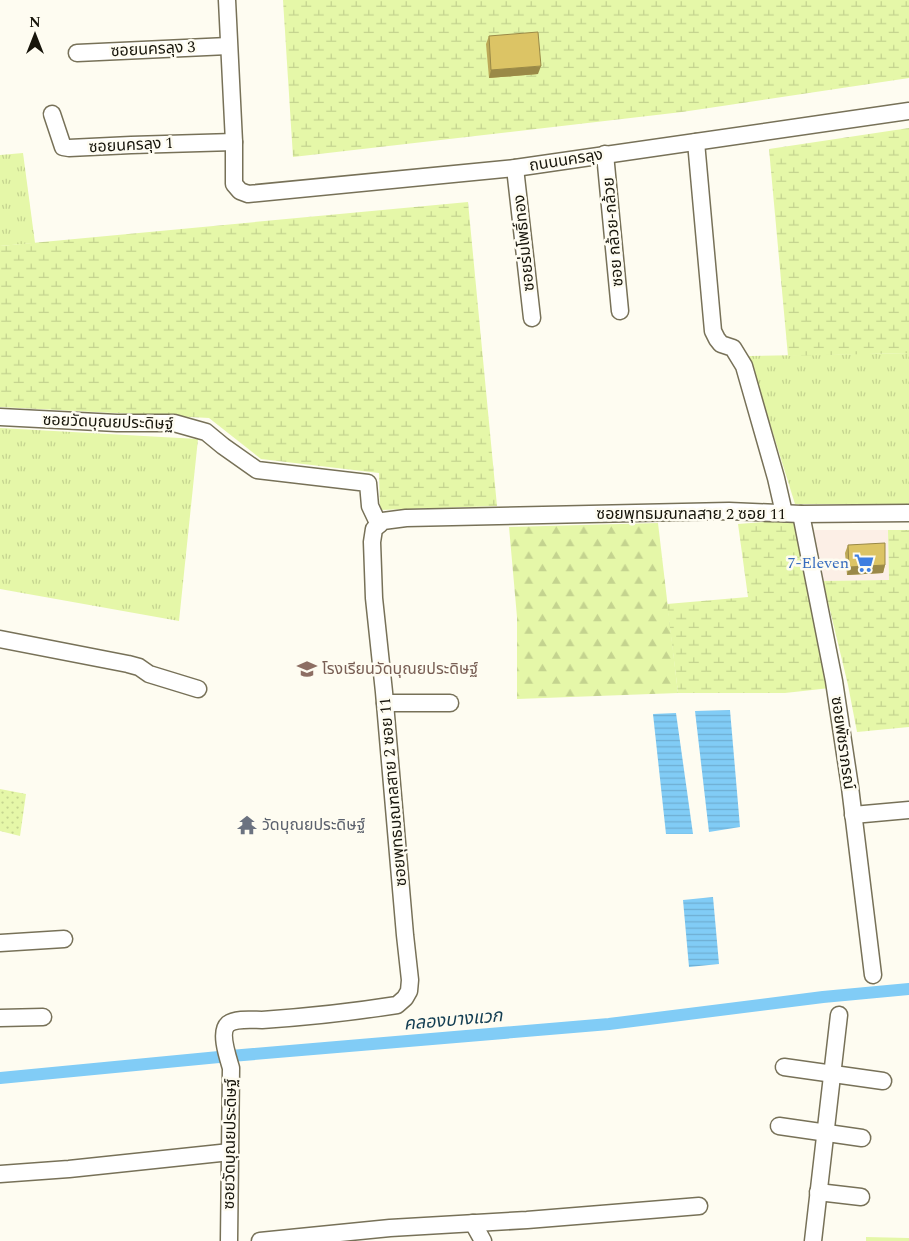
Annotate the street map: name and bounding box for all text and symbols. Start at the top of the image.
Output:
north arrow [10,10,60,60]
text: N [29,12,41,33]
street label: ซอยนครลุง 3 [110,35,196,63]
street label: ซอยนครลุง 1 [88,131,174,159]
street label: ถนนนครลุง [527,142,605,178]
street label: ซอย กล้วย-กล้วย [596,176,630,288]
street label: ซอยร่มโพธิ์ทอง [507,193,541,293]
street label: ซอยวัดบุณยประดิษฐ์ [42,408,174,436]
street label: ซอยพุทธมณฑลสาย 2 ซอย 11 [596,502,786,526]
place label: 7-Eleven [787,551,849,575]
supermarket icon: 7-Eleven [853,552,875,574]
place label: โรงเรียนวัดบุณยประดิษฐ์ [322,657,478,681]
school or university icon: โรงเรียนวัดบุณยประดิษฐ์ [296,658,318,680]
street label: ซอยพัชราภรณ์ [825,695,861,791]
street label: ซอยพุทธมณฑลสาย 2 ซอย 11 [373,697,413,887]
place label: วัดบุณยประดิษฐ์ [262,813,365,837]
temple icon: วัดบุณยประดิษฐ์ [236,814,258,836]
water label: คลองบางแวก [403,1002,505,1038]
street label: ซอยวัดบุณยประดิษฐ์ [217,1078,243,1210]

